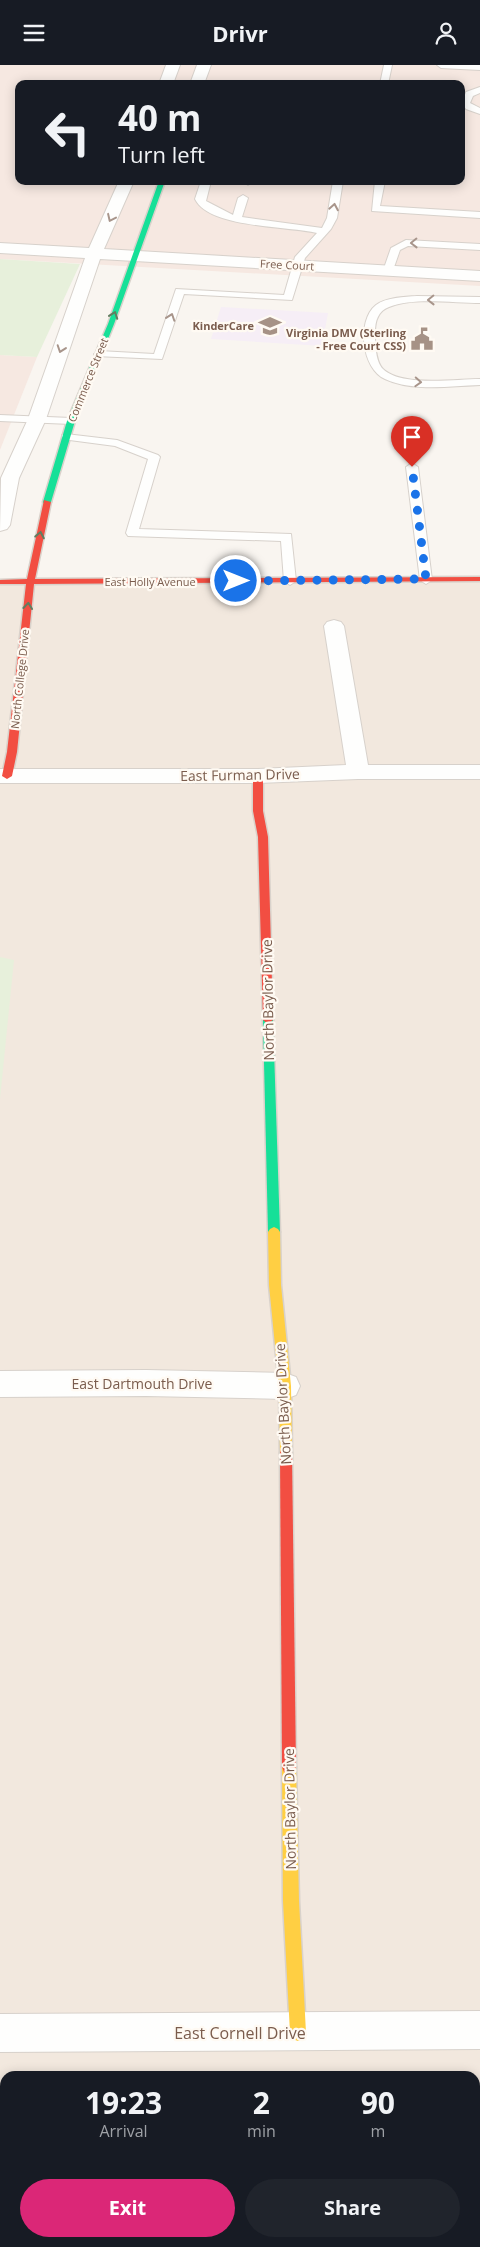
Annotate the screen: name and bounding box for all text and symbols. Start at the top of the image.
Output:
text: Drivr [212,18,268,48]
icon: menu [20,19,48,47]
icon: person [432,19,460,47]
text: 40 m [118,94,201,141]
icon: left [35,100,100,165]
text: Turn left [118,139,205,169]
one-way arrow [328,203,338,211]
one-way arrow [106,213,117,222]
one-way arrow [410,238,418,248]
street label: Free Court [260,256,315,273]
one-way arrow [427,295,435,305]
one-way arrow [108,311,118,320]
school or university icon: KinderCare [257,313,283,339]
one-way arrow [166,314,176,322]
place label: KinderCare [193,318,254,333]
place label: Virginia DMV (Sterling - Free Court CSS) [286,325,407,353]
public building icon: Virginia DMV (Sterling - Free Court CSS) [409,326,435,352]
street label: Commerce Street [64,335,111,424]
one-way arrow [57,345,67,353]
one-way arrow [414,376,422,387]
pin [391,416,433,467]
icon: arrive [398,423,426,451]
one-way arrow [34,530,44,539]
position arrow [209,554,261,606]
street label: East Holly Avenue [104,574,196,589]
one-way arrow [22,602,33,610]
street label: North College Drive [7,628,32,730]
street label: East Furman Drive [180,764,300,785]
street label: North Baylor Drive [257,939,278,1061]
street label: North Baylor Drive [270,1343,295,1465]
street label: East Dartmouth Drive [72,1374,213,1393]
street label: North Baylor Drive [279,1748,300,1870]
street label: East Cornell Drive [174,2022,306,2044]
text: 19:23 [85,2082,162,2123]
text: 2 [253,2082,270,2123]
text: 90 [361,2082,395,2123]
text: Arrival [99,2120,148,2142]
text: min [247,2120,276,2142]
text: m [370,2120,385,2142]
button: Exit [20,2179,235,2237]
button: Share [245,2179,460,2237]

